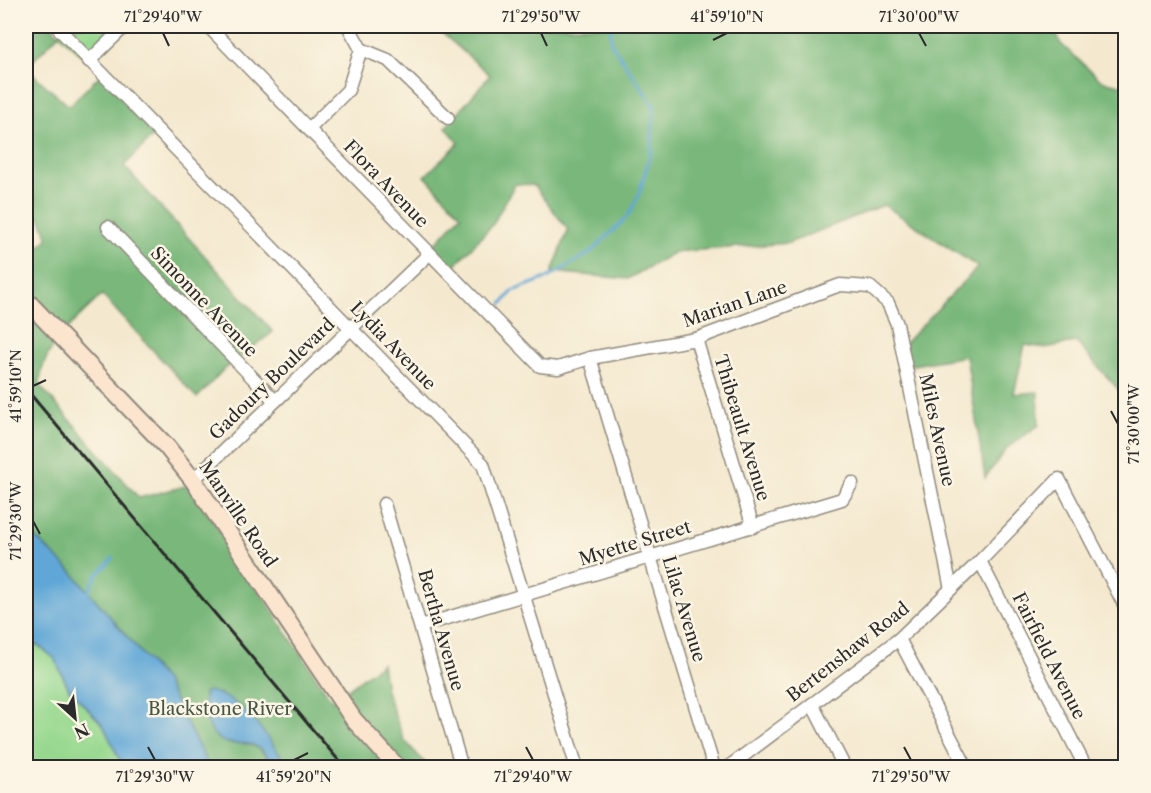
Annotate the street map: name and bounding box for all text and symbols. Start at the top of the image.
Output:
text: 71°29'40"W [124,7,203,26]
text: 71°29'50"W [502,7,581,26]
text: 41°59'10"N [690,7,764,26]
text: 71°30'00"W [879,7,960,26]
street label: Flora Avenue [339,136,433,232]
street label: Simonne Avenue [146,242,262,362]
street label: Marian Lane [680,276,790,332]
street label: Lydia Avenue [345,297,441,395]
street label: Gadoury Boulevard [205,314,339,444]
text: 41°59'10"N [6,349,25,423]
street label: Thibeault Avenue [709,352,775,504]
street label: Miles Avenue [914,371,960,489]
text: 71°30'00"W [1124,383,1143,464]
street label: Manville Road [194,457,282,571]
text: 71°29'30"W [6,481,25,560]
street label: Myette Street [576,515,694,570]
street label: Lilac Avenue [657,553,711,665]
street label: Bertha Avenue [413,567,469,693]
street label: Fairfield Avenue [1008,589,1090,723]
street label: Bertenshaw Road [782,597,914,707]
north arrow [45,688,105,748]
park label: Blackstone River [148,698,292,720]
text: N [71,719,93,743]
text: 71°29'30"W [116,767,195,786]
text: 41°59'20"N [256,767,332,786]
text: 71°29'40"W [494,767,573,786]
text: 71°29'50"W [872,767,951,786]

